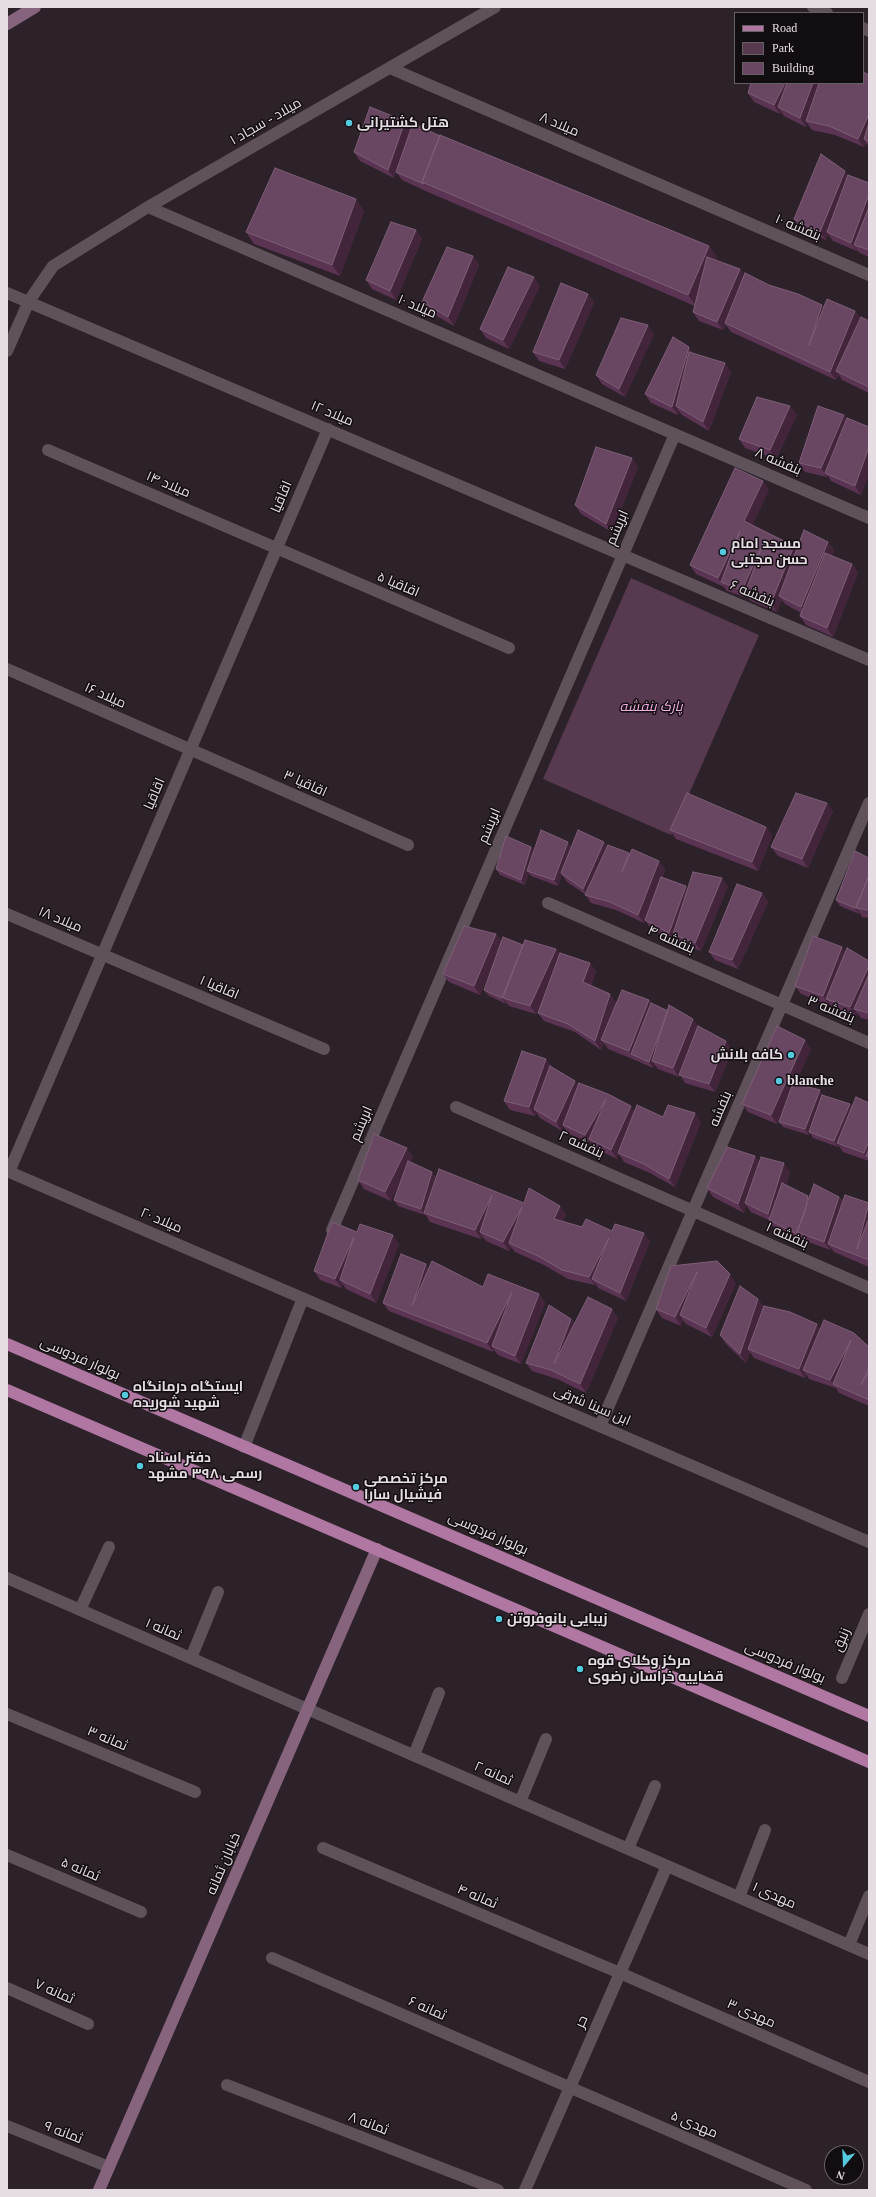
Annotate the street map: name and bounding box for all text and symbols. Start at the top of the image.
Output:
legend [734,12,864,84]
text: Road [772,21,797,35]
text: Park [772,41,794,55]
text: Building [772,61,814,75]
street label: میلاد - سجاد ۱ [227,95,305,149]
street label: میلاد ۸ [537,109,581,141]
place label: هتل کشتیرانی [357,115,449,131]
marker: هتل کشتیرانی [344,118,354,128]
street label: بنفشه ۱۰ [773,211,823,245]
street label: میلاد ۱۰ [395,291,439,323]
street label: میلاد ۱۲ [308,398,356,430]
street label: بنفشه ۸ [752,445,804,479]
street label: میلاد ۱۴ [143,468,193,502]
street label: اقاقیا [268,478,296,516]
street label: ابریشم [603,508,633,548]
place label: مسجد امام حسن مجتبی [731,536,808,568]
marker: مسجد امام حسن مجتبی [718,547,728,557]
street label: اقاقیا ۵ [374,569,422,601]
street label: بنفشه ۶ [727,577,777,611]
street label: میلاد ۱۶ [82,679,128,713]
park label: پارک بنفشه [620,699,682,715]
street label: اقاقیا ۳ [281,767,329,801]
street label: اقاقیا [141,775,169,813]
street label: ابریشم [475,806,505,846]
street label: میلاد ۱۸ [36,903,84,937]
street label: بنفشه ۴ [645,922,697,958]
street label: اقاقیا ۱ [197,972,241,1004]
street label: بنفشه ۳ [805,993,857,1027]
place label: کافه بلانش [711,1047,783,1063]
marker: کافه بلانش [786,1050,796,1060]
place label: blanche [787,1073,834,1089]
marker: blanche [774,1076,784,1086]
street label: بنفشه [706,1089,736,1129]
street label: ابریشم [347,1104,377,1144]
street label: بنفشه ۲ [556,1128,606,1162]
street label: میلاد ۲۰ [138,1205,184,1237]
street label: بنفشه ۱ [763,1219,811,1253]
street label: بولوار فردوسی [37,1334,123,1384]
place label: ایستگاه درمانگاه شهید شوریده [133,1379,243,1412]
street label: ابن سینا شرقی [551,1382,633,1430]
marker: ایستگاه درمانگاه شهید شوریده [120,1390,130,1400]
place label: دفتر اسناد رسمی ۳۹۸ مشهد [148,1450,262,1482]
marker: دفتر اسناد رسمی ۳۹۸ مشهد [135,1461,145,1471]
place label: مرکز تخصصی فیشیال سارا [364,1471,448,1504]
marker: مرکز تخصصی فیشیال سارا [351,1482,361,1492]
street label: بولوار فردوسی [445,1509,531,1559]
place label: زیبایی بانوفروتن [507,1611,607,1627]
marker: زیبایی بانوفروتن [494,1614,504,1624]
street label: ثمانه ۱ [143,1615,183,1645]
street label: زنبق [830,1626,854,1654]
street label: بولوار فردوسی [742,1639,828,1687]
place label: مرکز وکلای قوه قضاییه خراسان رضوی [588,1653,724,1686]
marker: مرکز وکلای قوه قضاییه خراسان رضوی [575,1664,585,1674]
street label: ثمانه ۳ [84,1723,130,1755]
street label: ثمانه ۲ [471,1758,515,1790]
street label: خیابان ثمانه [203,1830,245,1898]
street label: ثمانه ۵ [58,1854,102,1886]
street label: مهدی ۱ [750,1879,798,1913]
street label: ثمانه ۴ [454,1881,500,1913]
street label: ثمانه ۷ [32,1976,76,2008]
street label: ثمانه ۶ [406,1993,448,2025]
street label: مهدی ۳ [724,1996,778,2032]
street label: حر [572,2013,592,2031]
street label: مهدی ۵ [668,2108,720,2142]
street label: ثمانه ۸ [346,2109,390,2139]
street label: ثمانه ۹ [41,2118,85,2148]
north arrow [824,2145,864,2185]
text: N [835,2168,846,2182]

